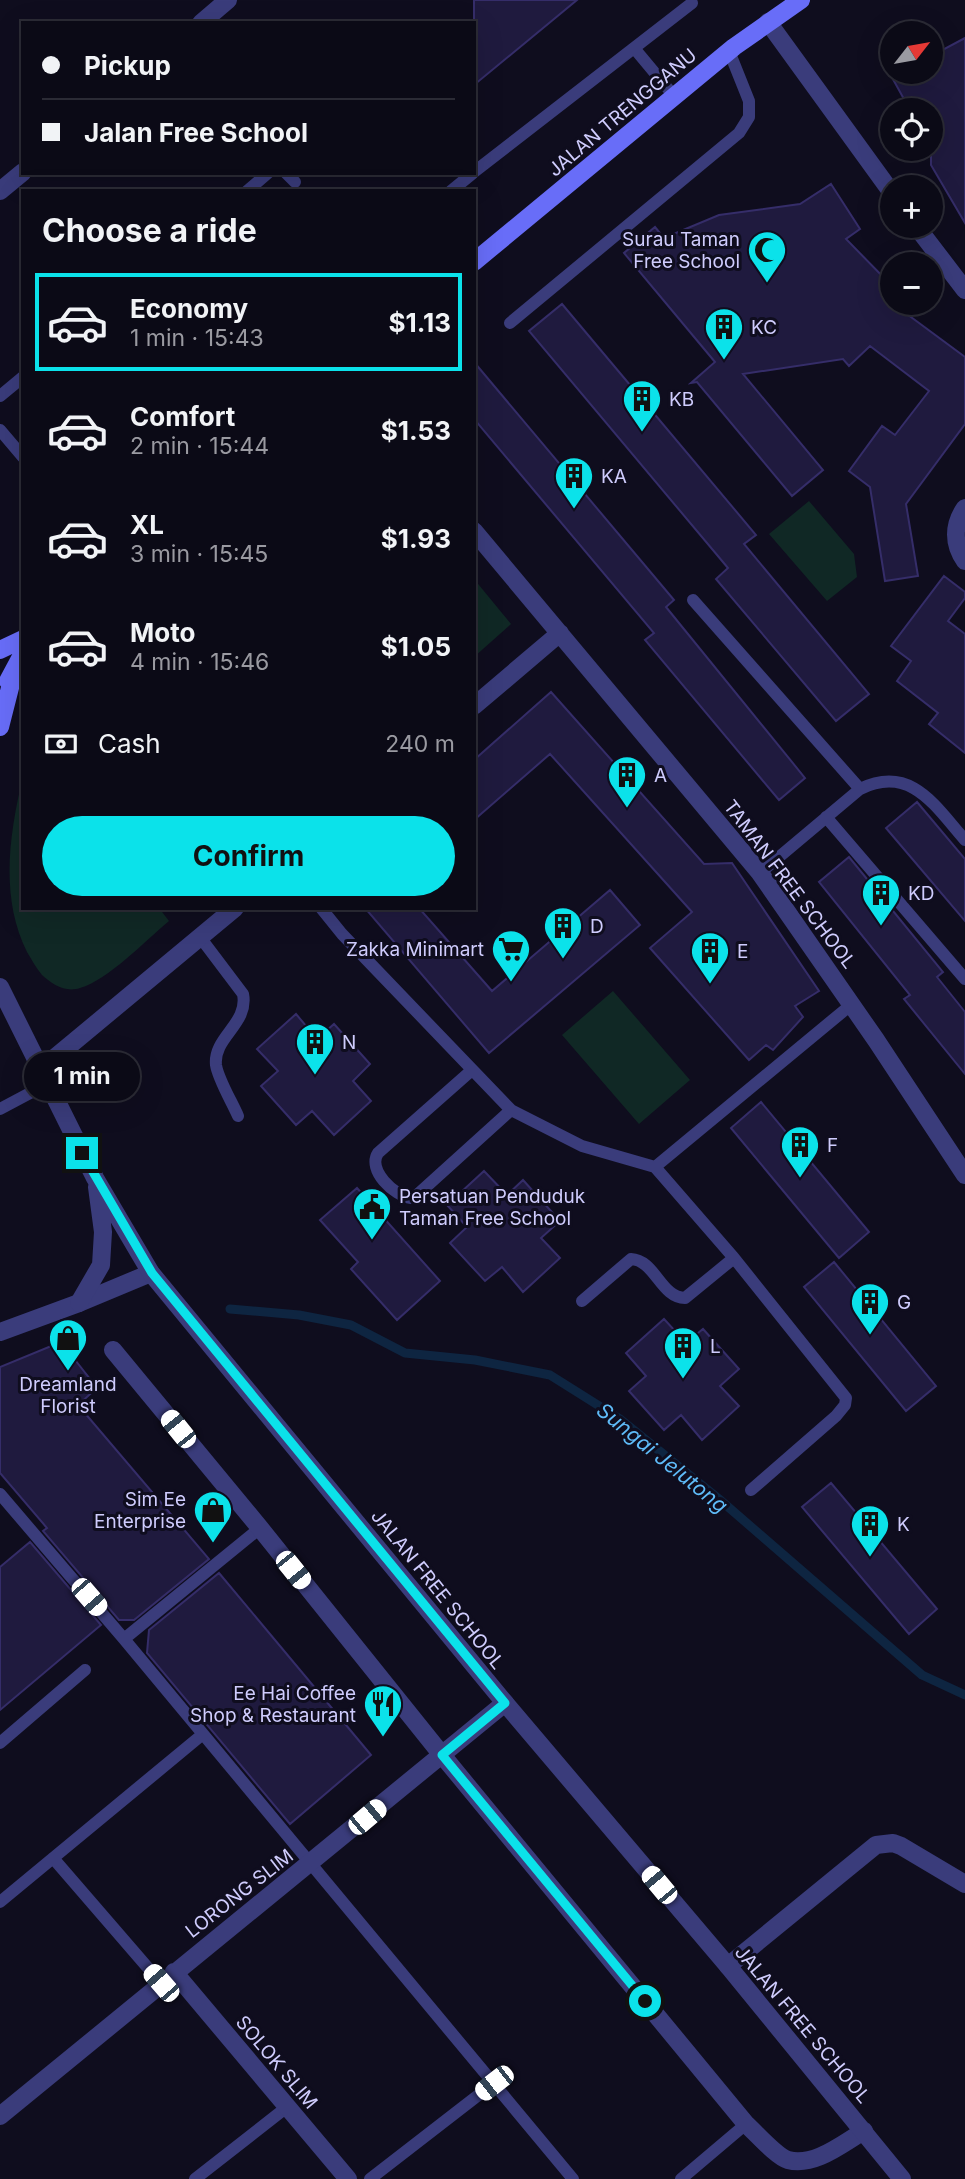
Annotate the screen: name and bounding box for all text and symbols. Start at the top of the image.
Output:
north arrow [880,21,943,84]
map controls [880,21,943,315]
street label: JALAN TRENGGANU [543,44,701,181]
text: Pickup [84,50,171,81]
button: locate [880,98,943,161]
text: Jalan Free School [84,117,308,148]
button: + [880,175,943,238]
text: Choose a ride [42,211,257,250]
place label: Surau Taman Free School [622,228,740,273]
mosque icon: Surau Taman Free School [746,229,788,284]
button: − [880,252,943,315]
icon: car [46,291,109,354]
text: Economy [130,293,248,324]
building icon: KC [703,306,745,361]
text: $1.13 [388,307,451,338]
place label: KC [751,316,777,339]
text: 1 min · 15:43 [130,324,264,352]
building icon: KB [621,378,663,433]
place label: KB [669,388,694,411]
icon: car [46,399,109,462]
text: Comfort [130,401,235,432]
text: $1.53 [381,415,451,446]
text: 2 min · 15:44 [130,432,269,460]
building icon: KA [553,455,595,510]
place label: KA [601,465,627,488]
icon: car [46,507,109,570]
text: XL [130,509,164,540]
text: $1.93 [381,523,451,554]
text: 3 min · 15:45 [130,540,268,568]
icon: car [46,615,109,678]
text: Moto [130,617,195,648]
text: $1.05 [381,631,451,662]
text: 4 min · 15:46 [130,648,269,676]
icon: cash [42,725,80,763]
text: Cash [98,728,161,759]
text: 240 m [385,730,455,758]
building icon: A [606,754,648,809]
place label: A [654,764,667,787]
street label: TAMAN FREE SCHOOL [719,795,861,973]
button: Confirm [42,816,455,896]
building icon: KD [860,872,902,927]
place label: KD [908,882,934,905]
building icon: D [542,905,584,960]
place label: D [590,915,604,938]
supermarket icon: Zakka Minimart [490,928,532,983]
building icon: E [689,930,731,985]
place label: Zakka Minimart [346,938,484,961]
place label: E [737,940,748,962]
building icon: N [294,1021,336,1076]
place label: N [342,1031,356,1054]
callout: 1 min [24,1052,140,1100]
text: 1 min [54,1062,110,1090]
building icon: F [779,1124,821,1179]
place label: F [827,1134,838,1157]
route end [66,1137,98,1169]
place label: Persatuan Penduduk Taman Free School [399,1185,586,1230]
public building icon: Persatuan Penduduk Taman Free School [351,1186,393,1241]
building icon: G [849,1281,891,1336]
place label: G [897,1291,911,1314]
shop icon: Dreamland Florist [47,1317,89,1372]
building icon: L [662,1325,704,1380]
place label: L [710,1335,721,1358]
place label: Dreamland Florist [19,1373,117,1418]
water label: Sungai Jelutong [592,1397,733,1518]
car [157,1406,200,1452]
place label: Sim Ee Enterprise [94,1488,186,1533]
shop icon: Sim Ee Enterprise [192,1489,234,1544]
building icon: K [849,1503,891,1558]
street label: JALAN FREE SCHOOL [366,1505,509,1674]
place label: K [897,1513,910,1536]
car [272,1547,315,1593]
car [68,1574,111,1620]
place label: Ee Hai Coffee Shop & Restaurant [190,1682,356,1727]
restaurant icon: Ee Hai Coffee Shop & Restaurant [362,1683,404,1738]
car [345,1795,390,1839]
street label: LORONG SLIM [181,1844,298,1943]
car [638,1862,681,1908]
street label: JALAN FREE SCHOOL [730,1941,875,2108]
car [140,1960,183,2006]
route start [629,1985,661,2017]
street label: SOLOK SLIM [231,2011,322,2114]
car [471,2062,518,2104]

